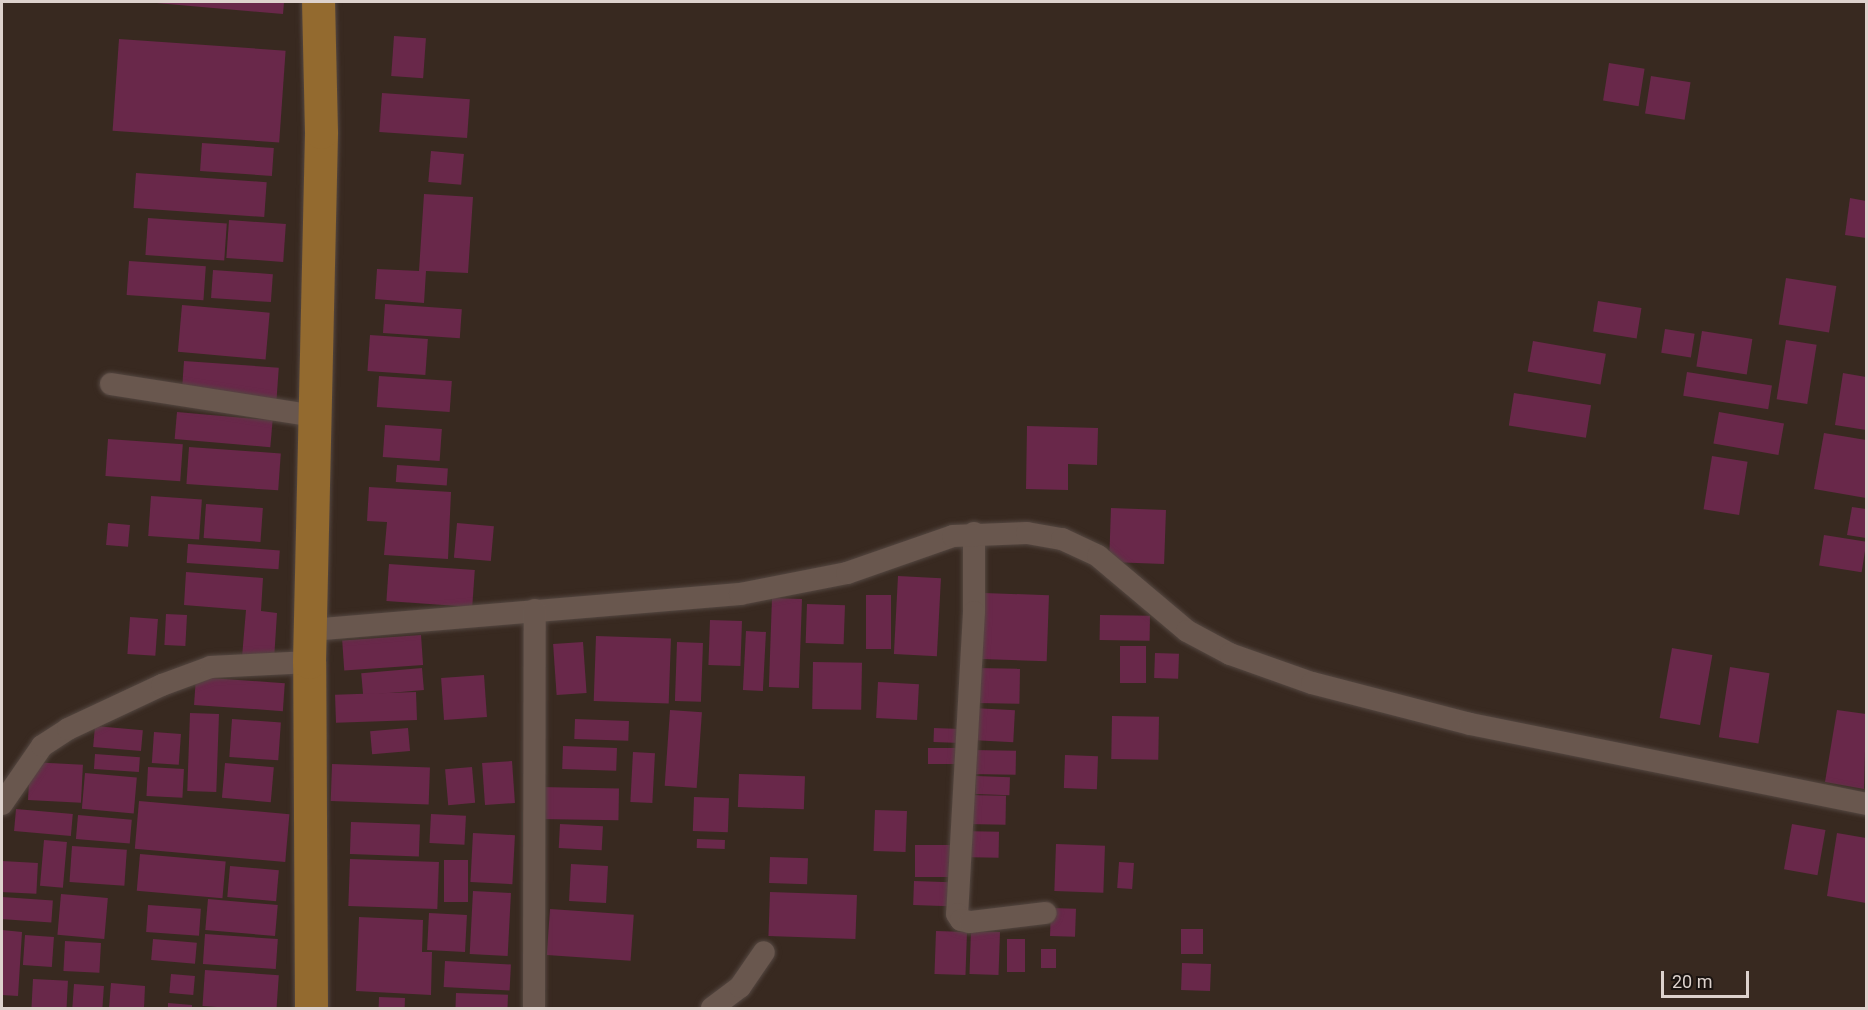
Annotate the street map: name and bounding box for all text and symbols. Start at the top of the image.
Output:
scale bar [1664,959,1752,997]
text: 20 m [1672,971,1712,992]

